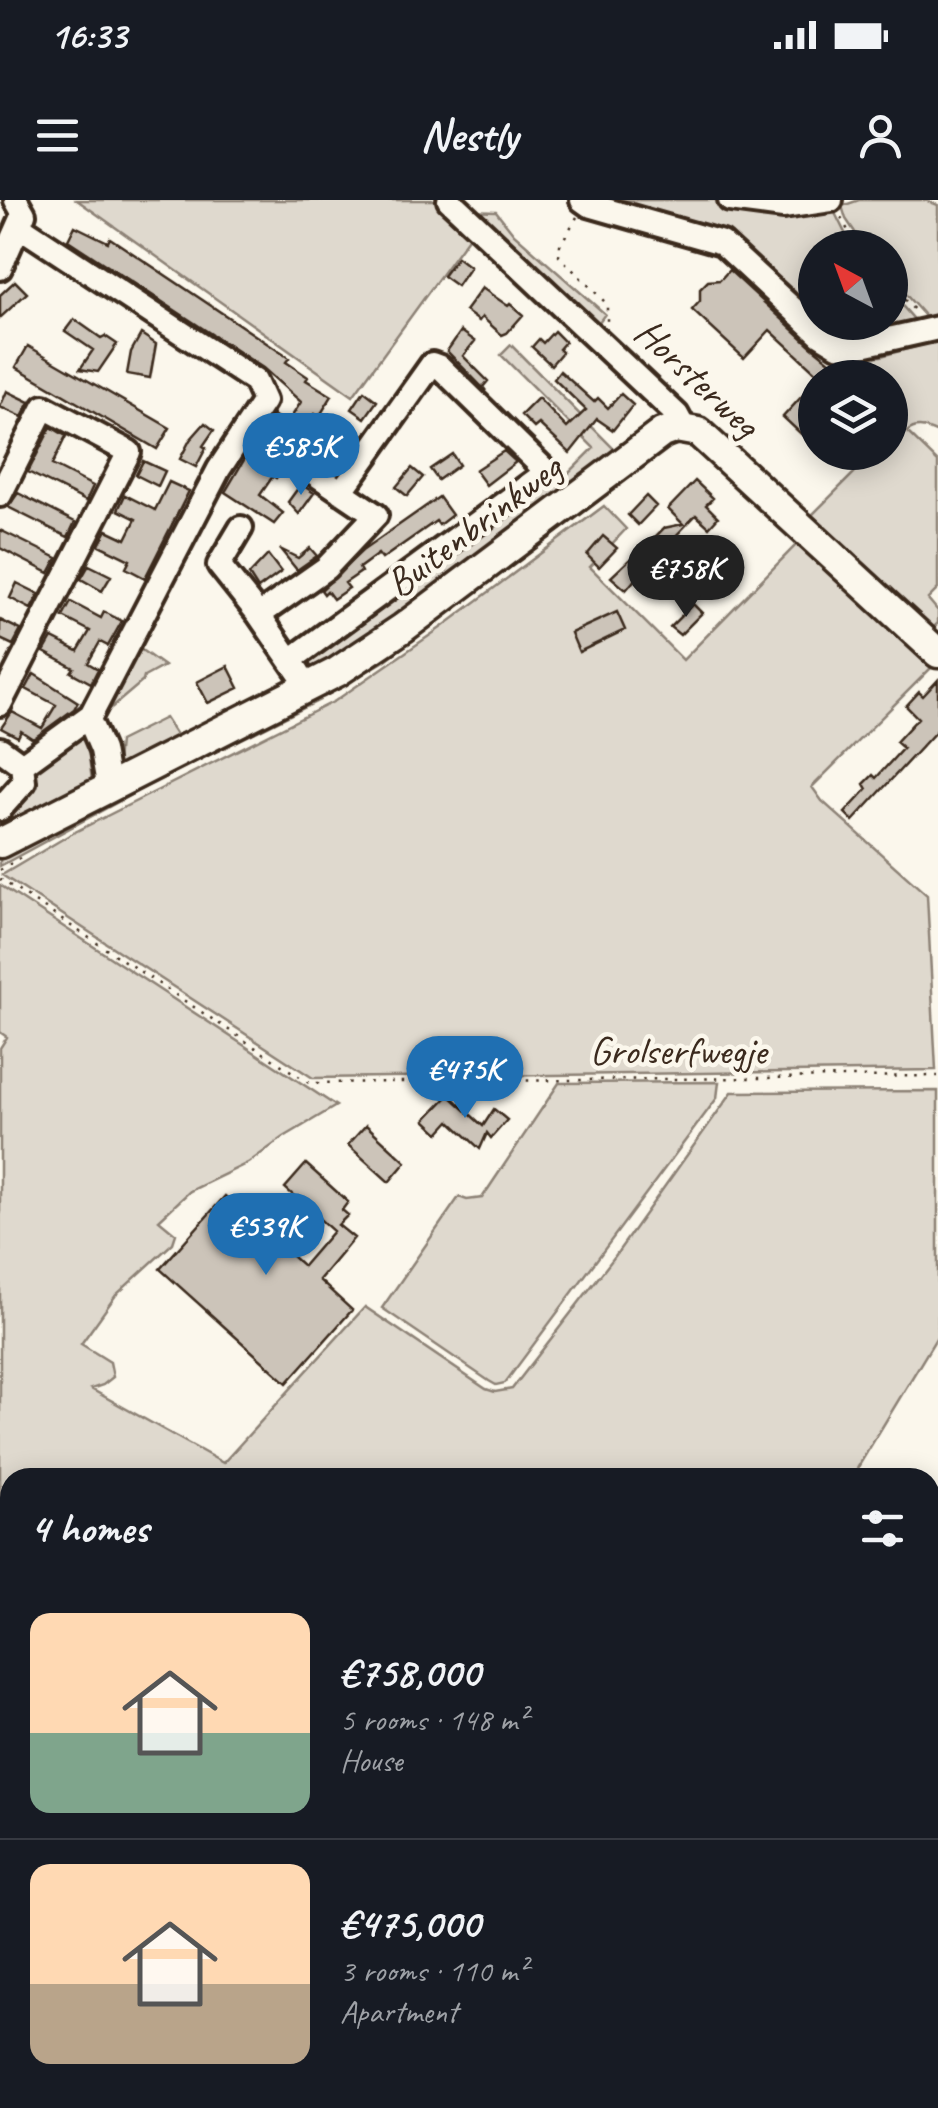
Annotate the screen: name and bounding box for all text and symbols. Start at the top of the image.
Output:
text: 16:33 [50,12,127,59]
text: Nestly [420,107,518,164]
icon: menu [30,108,85,163]
icon: person [853,108,908,163]
north arrow [798,230,908,340]
map controls [798,230,908,470]
street label: Horsterweg [624,307,772,450]
button: layers [798,360,908,470]
pin: €585K [231,413,371,498]
text: €585K [265,425,337,466]
street label: Buitenbrinkweg [376,442,574,608]
pin: €758K [616,535,756,620]
text: €758K [649,547,723,588]
street label: Grolserfwegje [590,1026,769,1076]
pin: €475K [395,1036,535,1121]
text: €475K [428,1048,502,1089]
pin: €539K [196,1193,336,1278]
text: €539K [230,1205,302,1246]
icon: filters [855,1501,910,1556]
text: 4 homes [30,1502,149,1555]
text: €758,000 [340,1646,480,1699]
icon: home [110,1653,230,1773]
text: 5 rooms · 148 m² [340,1699,527,1740]
text: House [340,1740,402,1781]
text: €475,000 [340,1897,480,1950]
icon: home [110,1904,230,2024]
text: 3 rooms · 110 m² [340,1950,527,1991]
text: Apartment [340,1991,458,2032]

